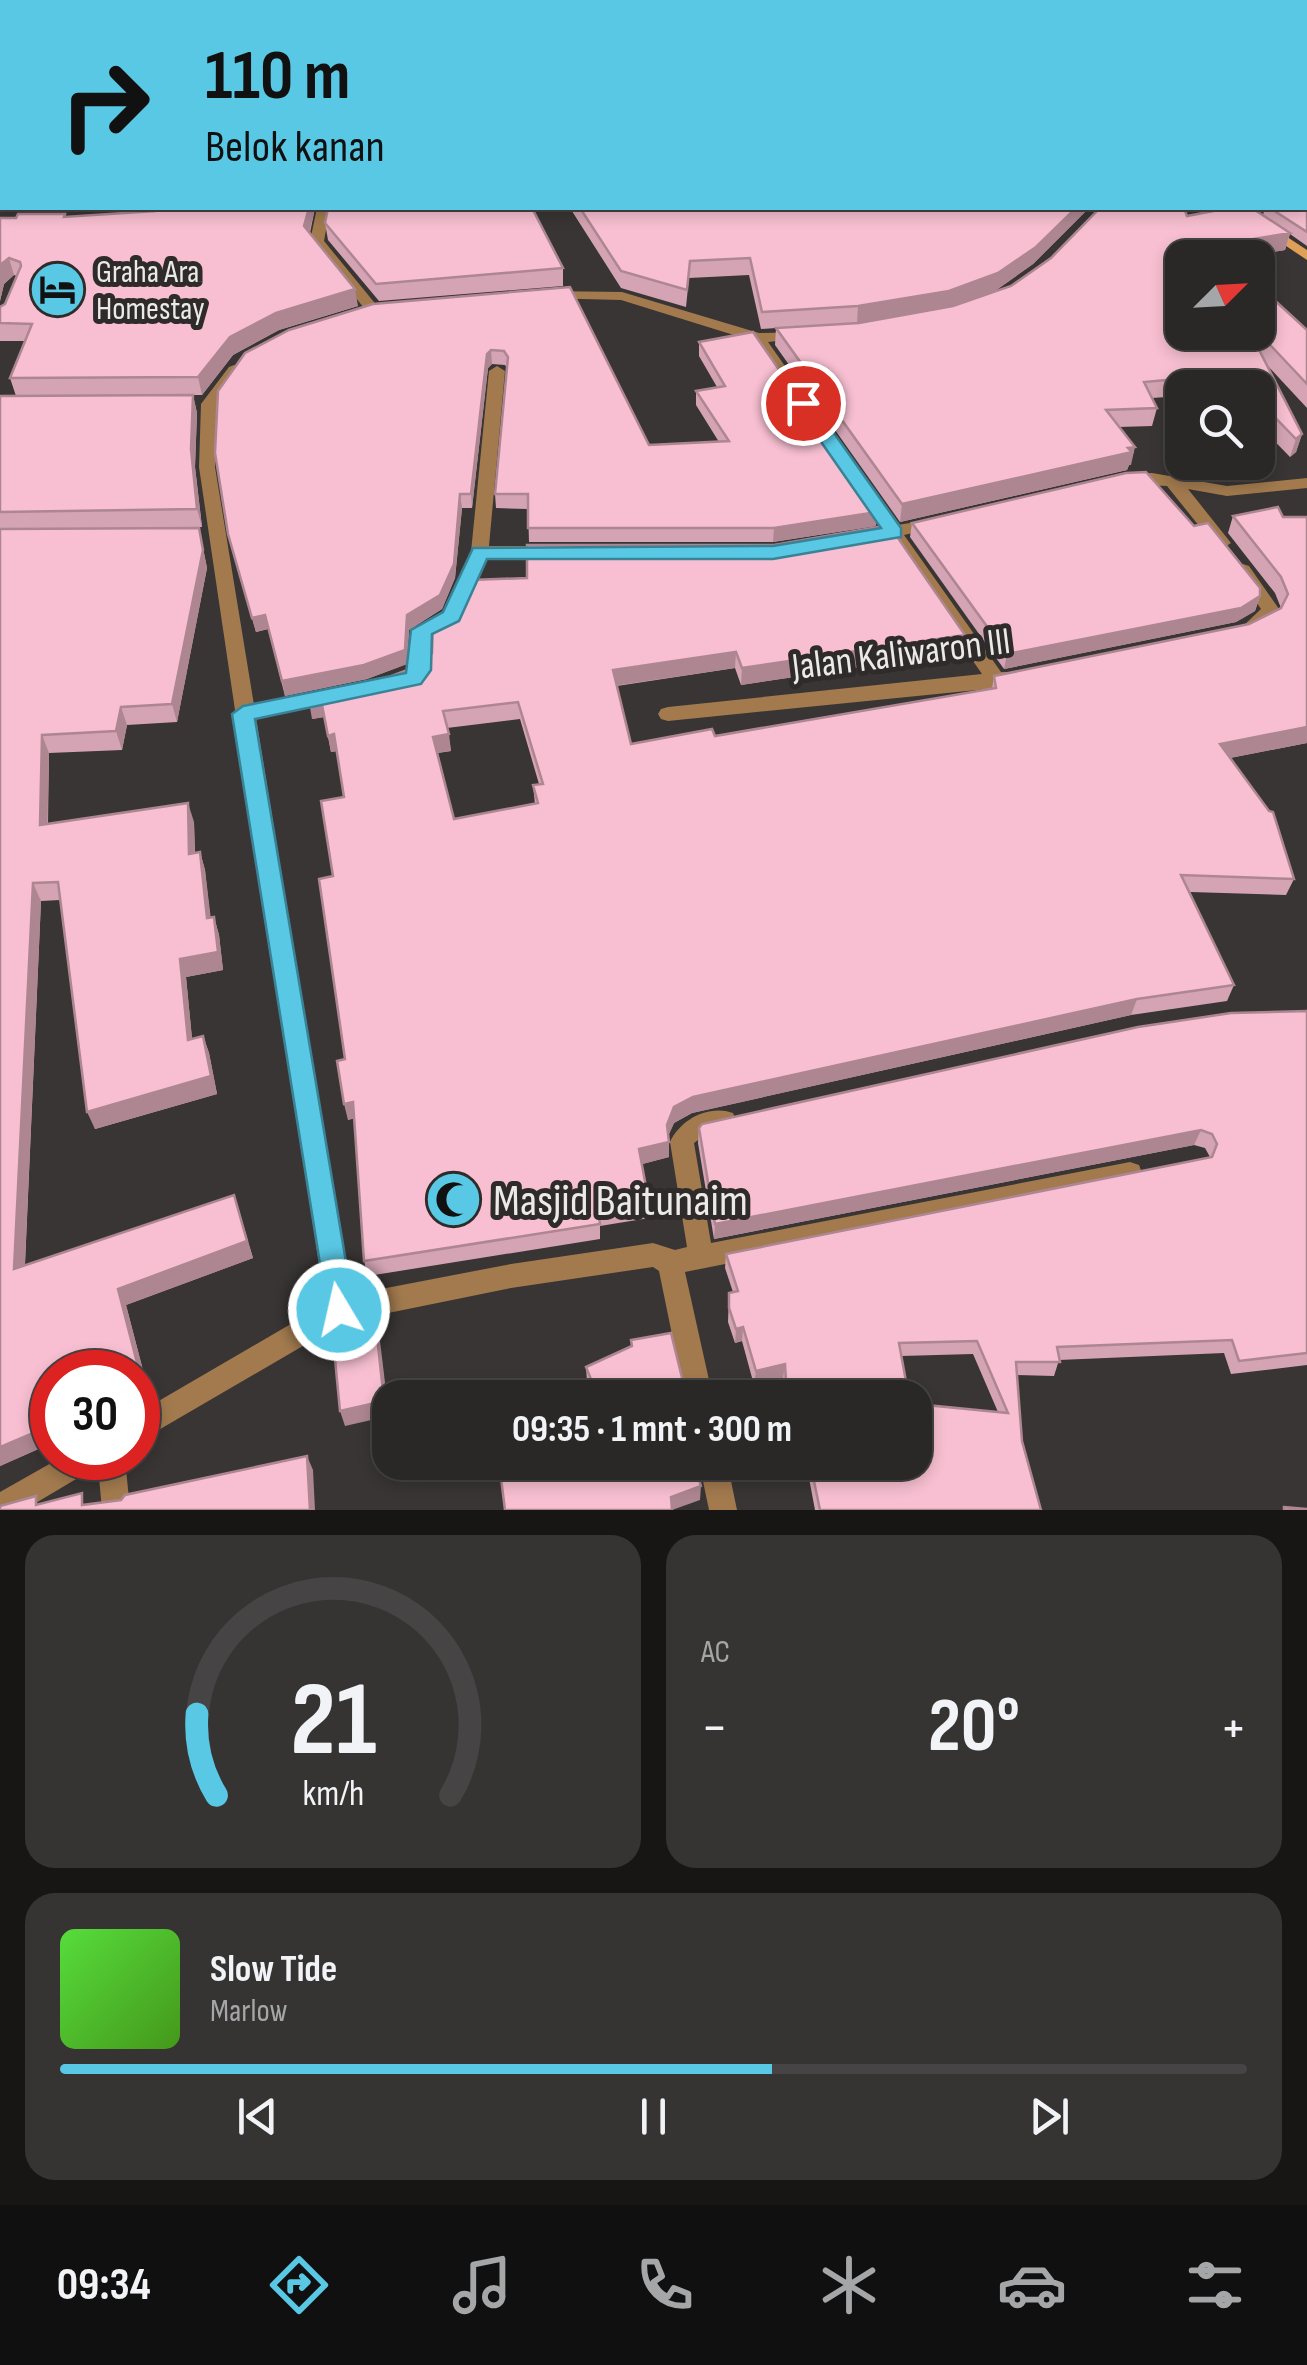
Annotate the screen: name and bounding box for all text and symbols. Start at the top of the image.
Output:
text: 110 m [205,35,351,119]
icon: right [40,40,170,170]
text: Belok kanan [205,120,385,175]
north arrow [1165,240,1275,350]
map controls [1165,240,1275,480]
place label: Graha Ara Homestay [96,253,204,329]
hotel icon: Graha Ara Homestay [27,259,87,319]
pin [761,361,846,446]
button: search [1165,370,1275,480]
icon: arrive [776,376,831,431]
street label: Jalan Kaliwaron III [788,619,1013,690]
mosque icon: Masjid Baitunaim [424,1169,484,1229]
place label: Masjid Baitunaim [493,1174,748,1229]
position arrow [287,1258,391,1362]
speed limit sign: 30 [30,1350,160,1480]
text: 09:35 · 1 mnt · 300 m [512,1407,792,1452]
text: AC [701,1633,730,1672]
text: 21 [290,1659,376,1784]
text: 20° [928,1682,1020,1773]
text: − [701,1695,728,1762]
text: + [1220,1695,1247,1762]
text: km/h [302,1773,364,1816]
text: Slow Tide [210,1947,337,1992]
text: Marlow [210,1992,288,2031]
icon: previous [230,2089,285,2144]
icon: pause [626,2089,681,2144]
icon: next [1022,2089,1077,2144]
icon: directions [264,2250,334,2320]
icon: music [447,2250,517,2320]
icon: phone [630,2250,700,2320]
icon: climate [814,2250,884,2320]
icon: car [997,2250,1067,2320]
icon: filters [1180,2250,1250,2320]
text: 09:34 [57,2258,151,2313]

